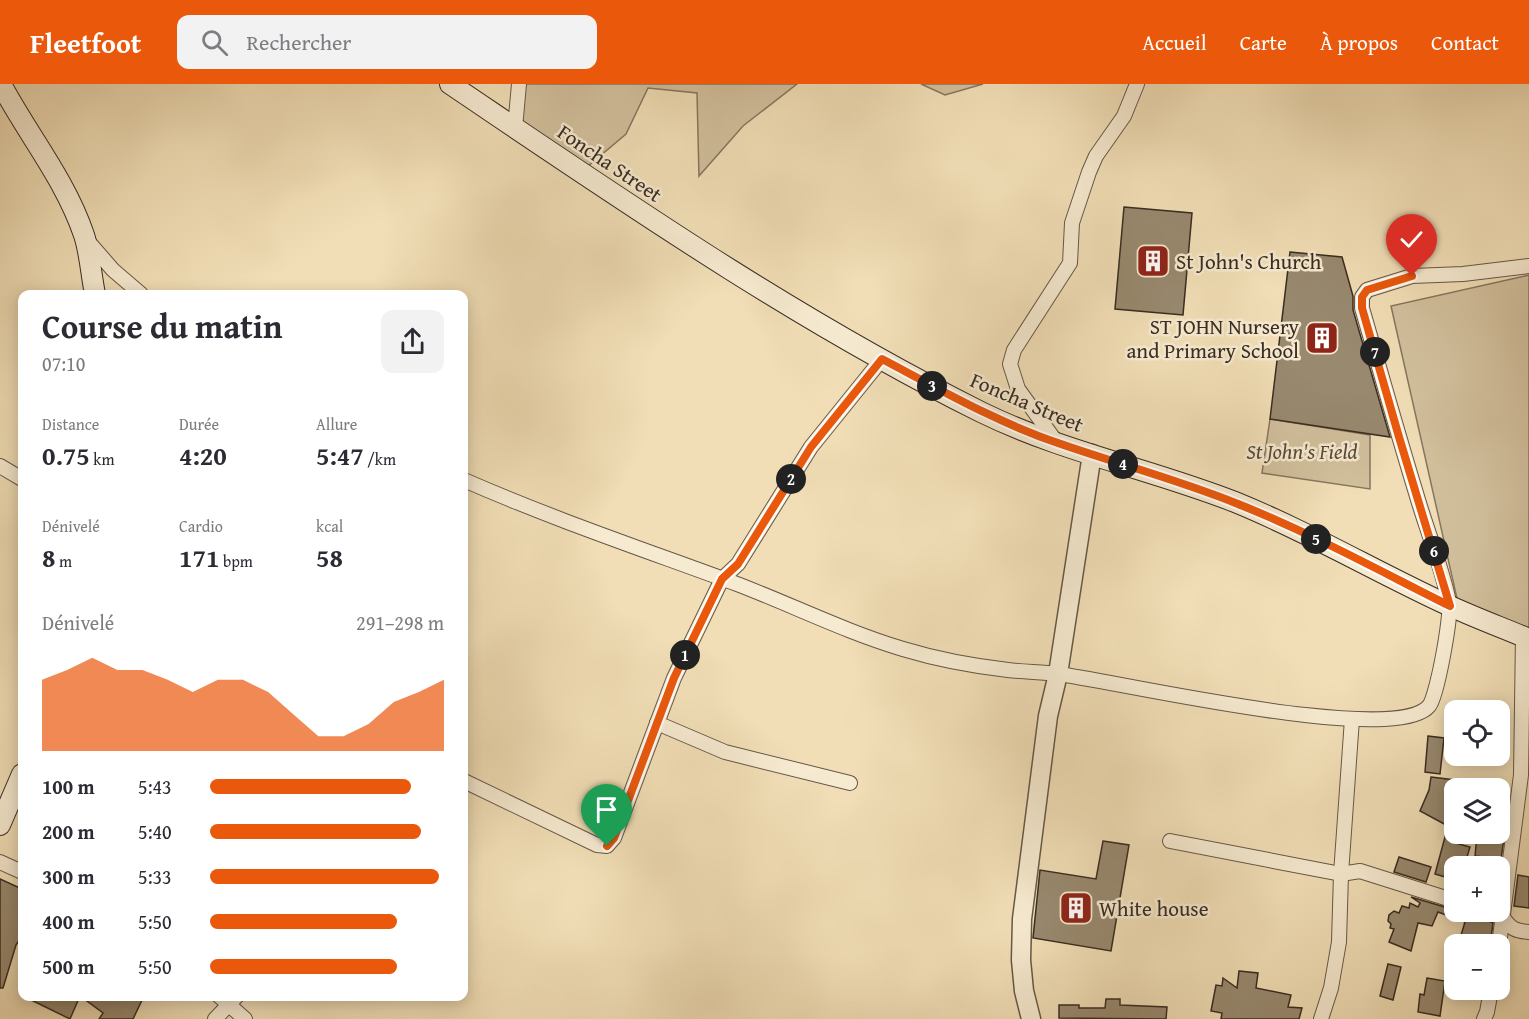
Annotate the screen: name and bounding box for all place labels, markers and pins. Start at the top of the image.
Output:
pin [1386,214,1437,276]
building icon: St John's Church [1135,243,1171,279]
place label: St John's Church [1176,246,1321,277]
place label: ST JOHN Nursery and Primary School [1126,311,1300,366]
building icon: ST JOHN Nursery and Primary School [1304,320,1340,356]
pin: 7 [1360,337,1390,367]
pin: 3 [917,371,947,401]
pin: 4 [1108,449,1138,479]
pin: 2 [776,464,806,494]
pin: 5 [1301,524,1331,554]
pin: 6 [1419,536,1449,566]
pin: 1 [670,640,700,670]
pin [581,784,632,846]
building icon: White house [1058,890,1094,926]
place label: White house [1099,893,1209,924]

